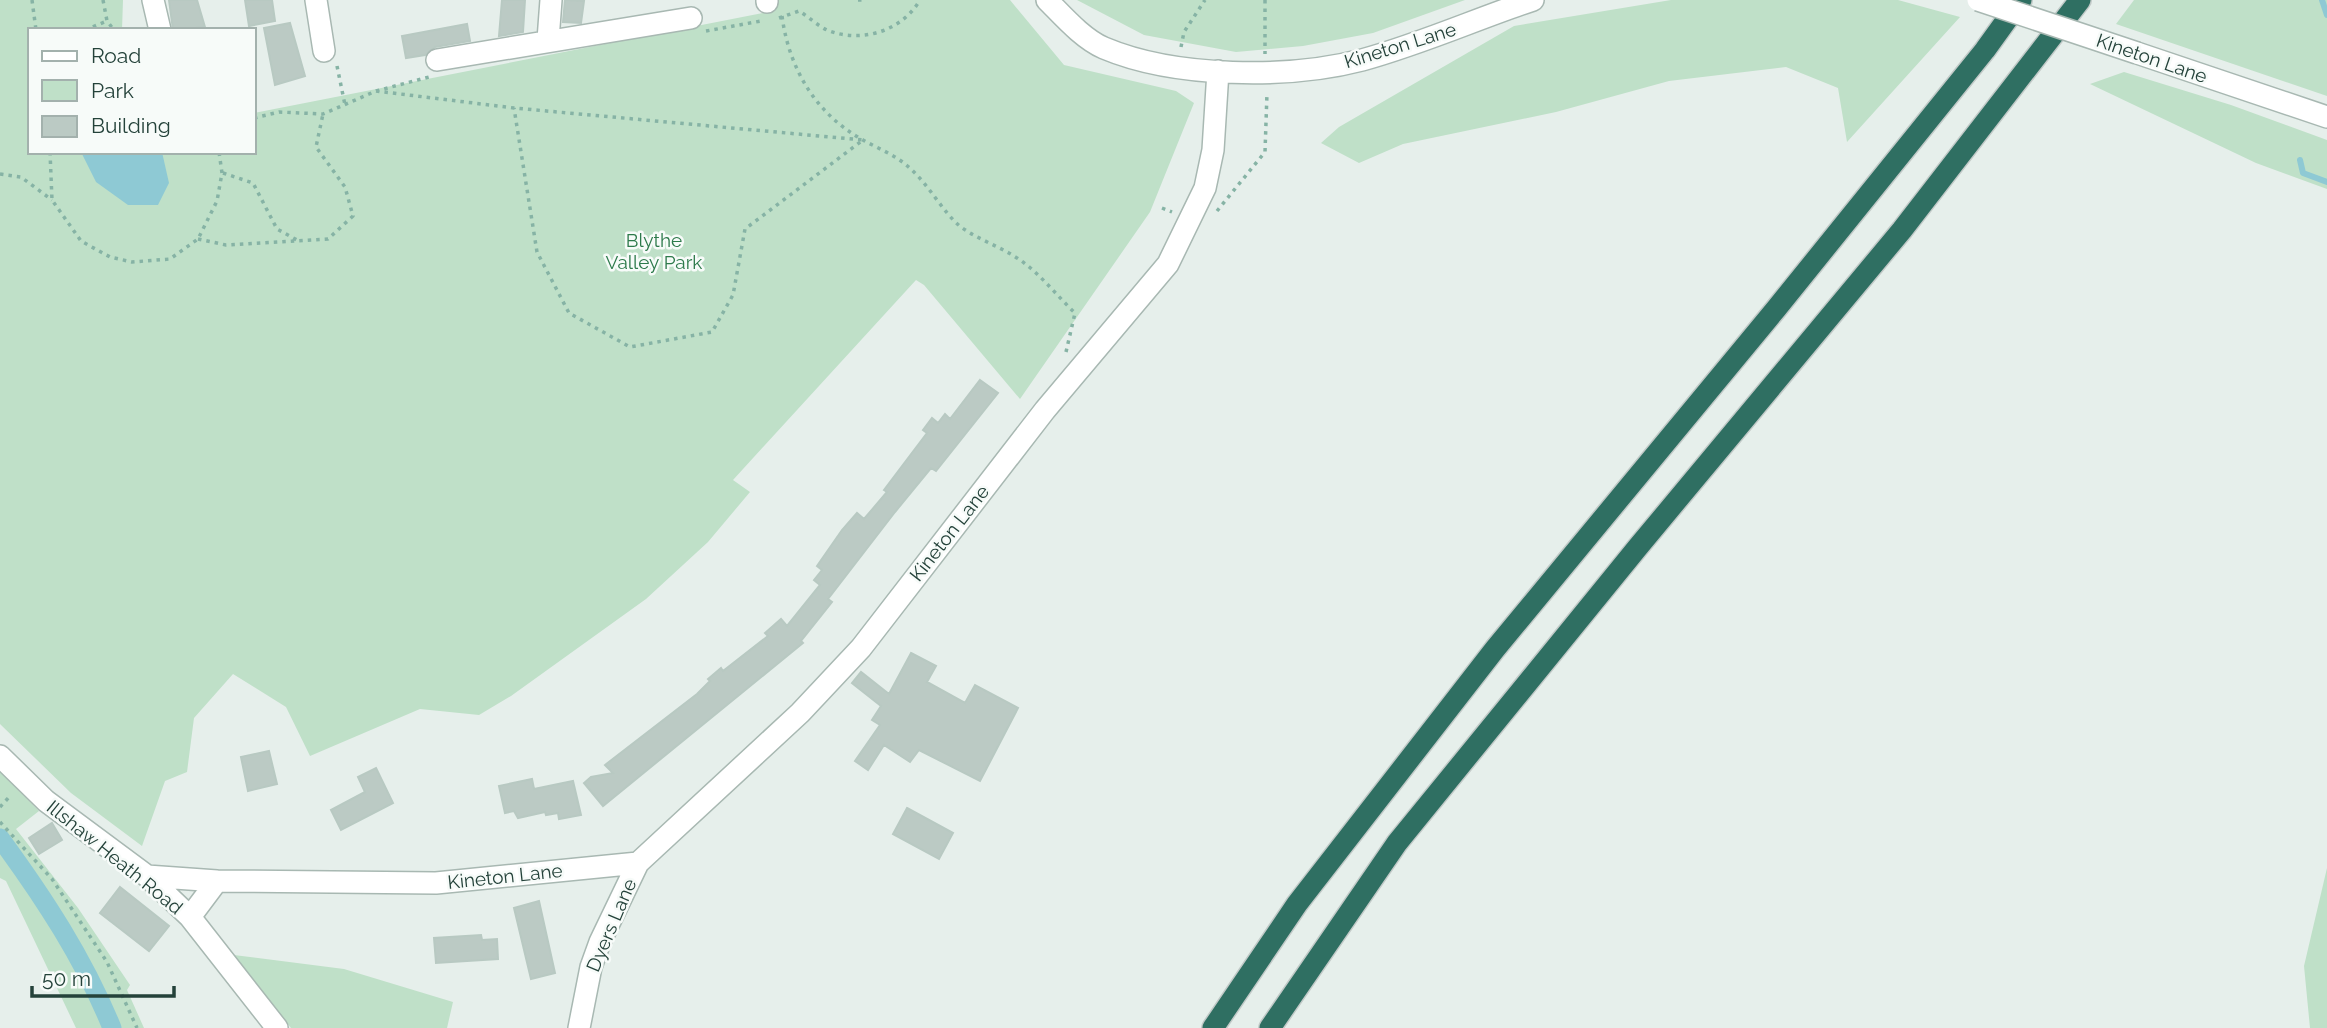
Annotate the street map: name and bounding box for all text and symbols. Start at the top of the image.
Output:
street label: Kineton Lane [1342,18,1458,72]
legend [28,28,256,154]
street label: Kineton Lane [2094,29,2210,87]
text: Road [91,43,141,68]
text: Park [91,78,134,103]
text: Building [91,113,171,138]
park label: Blythe Valley Park [606,229,702,273]
street label: Kineton Lane [905,481,993,585]
street label: Illshaw Heath Road [43,795,187,919]
street label: Kineton Lane [446,859,564,893]
street label: Dyers Lane [582,875,640,975]
scale bar [32,954,173,998]
text: 50 m [42,966,91,991]

